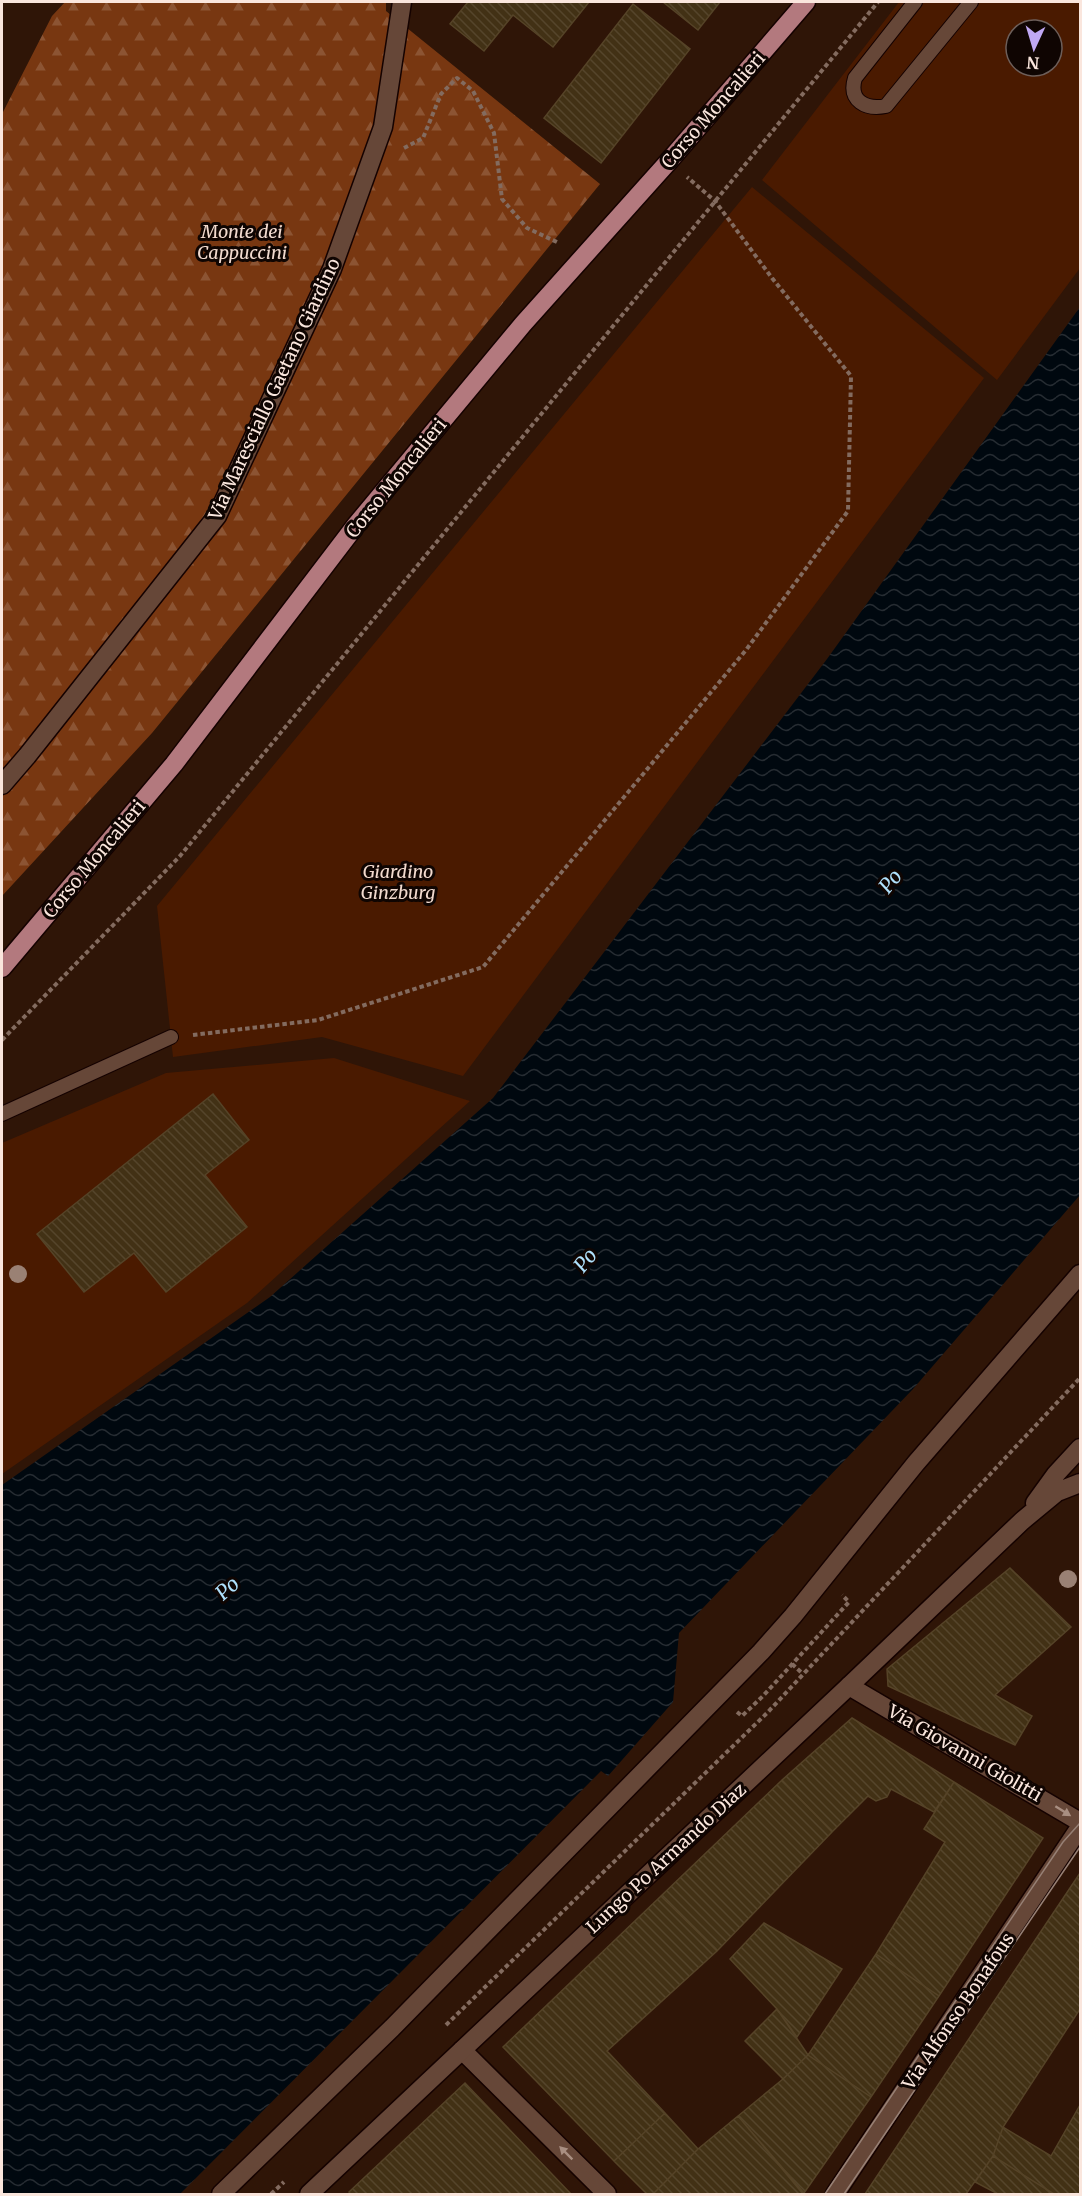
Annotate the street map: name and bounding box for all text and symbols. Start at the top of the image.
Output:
north arrow [1004,18,1064,78]
street label: Corso Moncalieri [656,47,770,173]
text: N [1026,53,1040,73]
park label: Monte dei Cappuccini [197,220,287,264]
street label: Via Maresciallo Gaetano Giardino [203,254,345,525]
street label: Corso Moncalieri [341,414,451,542]
street label: Corso Moncalieri [38,795,150,923]
park label: Giardino Ginzburg [361,860,435,904]
water label: Po [873,864,907,898]
water label: Po [568,1243,602,1277]
water label: Po [210,1571,244,1605]
street label: Via Giovanni Giolitti [883,1699,1046,1807]
street label: Lungo Po Armando Diaz [581,1778,751,1938]
one-way arrow [1055,1806,1071,1817]
street label: Via Alfonso Bonafous [896,1928,1019,2095]
one-way arrow [559,2146,574,2160]

